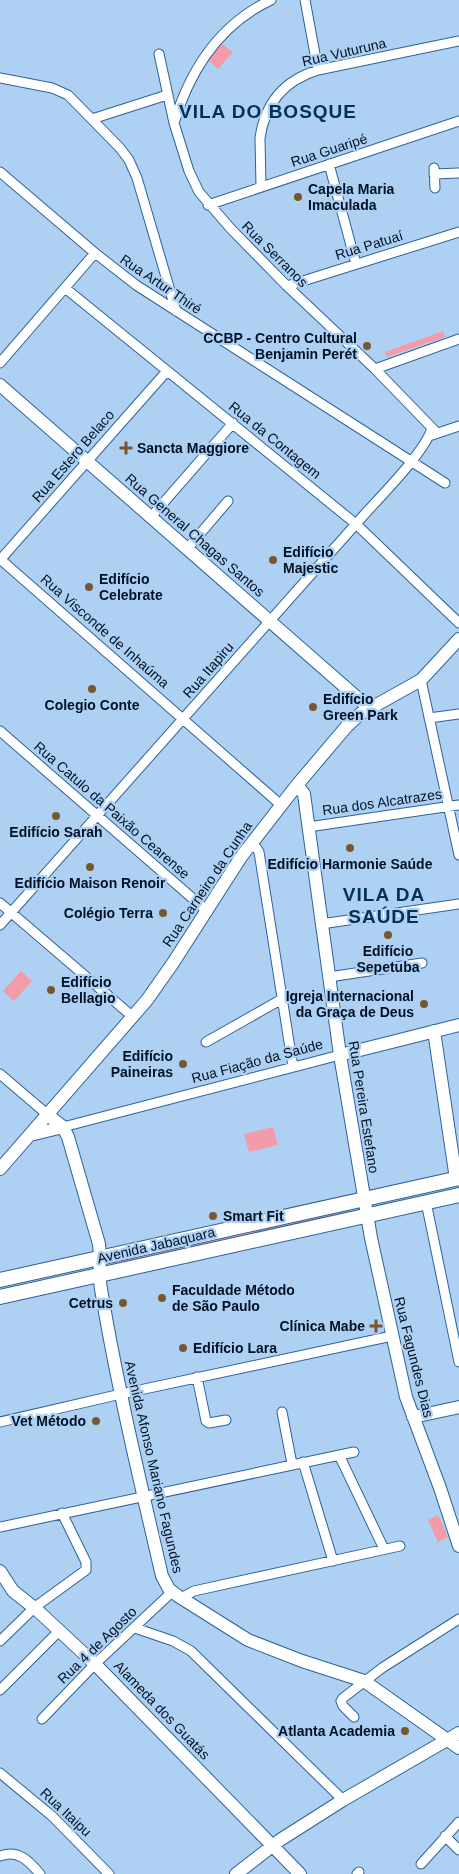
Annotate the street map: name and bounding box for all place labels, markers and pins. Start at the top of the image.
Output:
place label: Capela Maria Imaculada [308,181,395,213]
marker: Capela Maria Imaculada [292,191,304,203]
place label: CCBP - Centro Cultural Benjamin Perét [203,330,357,362]
marker: CCBP - Centro Cultural Benjamin Perét [361,340,373,352]
place label: Sancta Maggiore [137,440,249,456]
marker: Sancta Maggiore [119,441,133,455]
place label: Edifício Majestic [283,544,338,576]
marker: Edifício Majestic [267,554,279,566]
place label: Edifício Celebrate [99,571,163,603]
marker: Edifício Celebrate [83,581,95,593]
marker: Colegio Conte [86,683,98,695]
place label: Edifício Green Park [323,691,398,723]
place label: Colegio Conte [45,697,140,713]
marker: Edifício Green Park [307,701,319,713]
marker: Edifício Sarah [50,810,62,822]
place label: Edifício Sarah [9,824,103,840]
marker: Edifício Harmonie Saúde [344,842,356,854]
place label: Edifício Harmonie Saúde [268,856,433,872]
marker: Edifício Maison Renoir [84,861,96,873]
place label: Edifício Maison Renoir [15,875,166,891]
place label: Colégio Terra [64,905,153,921]
marker: Colégio Terra [157,907,169,919]
marker: Edifício Sepetuba [382,929,394,941]
place label: Edifício Sepetuba [356,943,420,975]
place label: Edifício Bellagio [61,974,115,1006]
marker: Edifício Bellagio [45,984,57,996]
place label: Igreja Internacional da Graça de Deus [286,988,414,1020]
marker: Igreja Internacional da Graça de Deus [418,998,430,1010]
place label: Edifício Paineiras [111,1048,173,1080]
marker: Edifício Paineiras [177,1058,189,1070]
place label: Smart Fit [223,1208,284,1224]
marker: Smart Fit [207,1210,219,1222]
place label: Faculdade Método de São Paulo [172,1282,295,1314]
marker: Faculdade Método de São Paulo [156,1292,168,1304]
place label: Cetrus [69,1295,113,1311]
marker: Cetrus [117,1297,129,1309]
place label: Clínica Mabe [279,1318,365,1334]
marker: Clínica Mabe [369,1319,383,1333]
place label: Edifício Lara [193,1340,277,1356]
marker: Edifício Lara [177,1342,189,1354]
place label: Vet Método [11,1413,86,1429]
marker: Vet Método [90,1415,102,1427]
place label: Atlanta Academia [278,1723,395,1739]
marker: Atlanta Academia [399,1725,411,1737]

